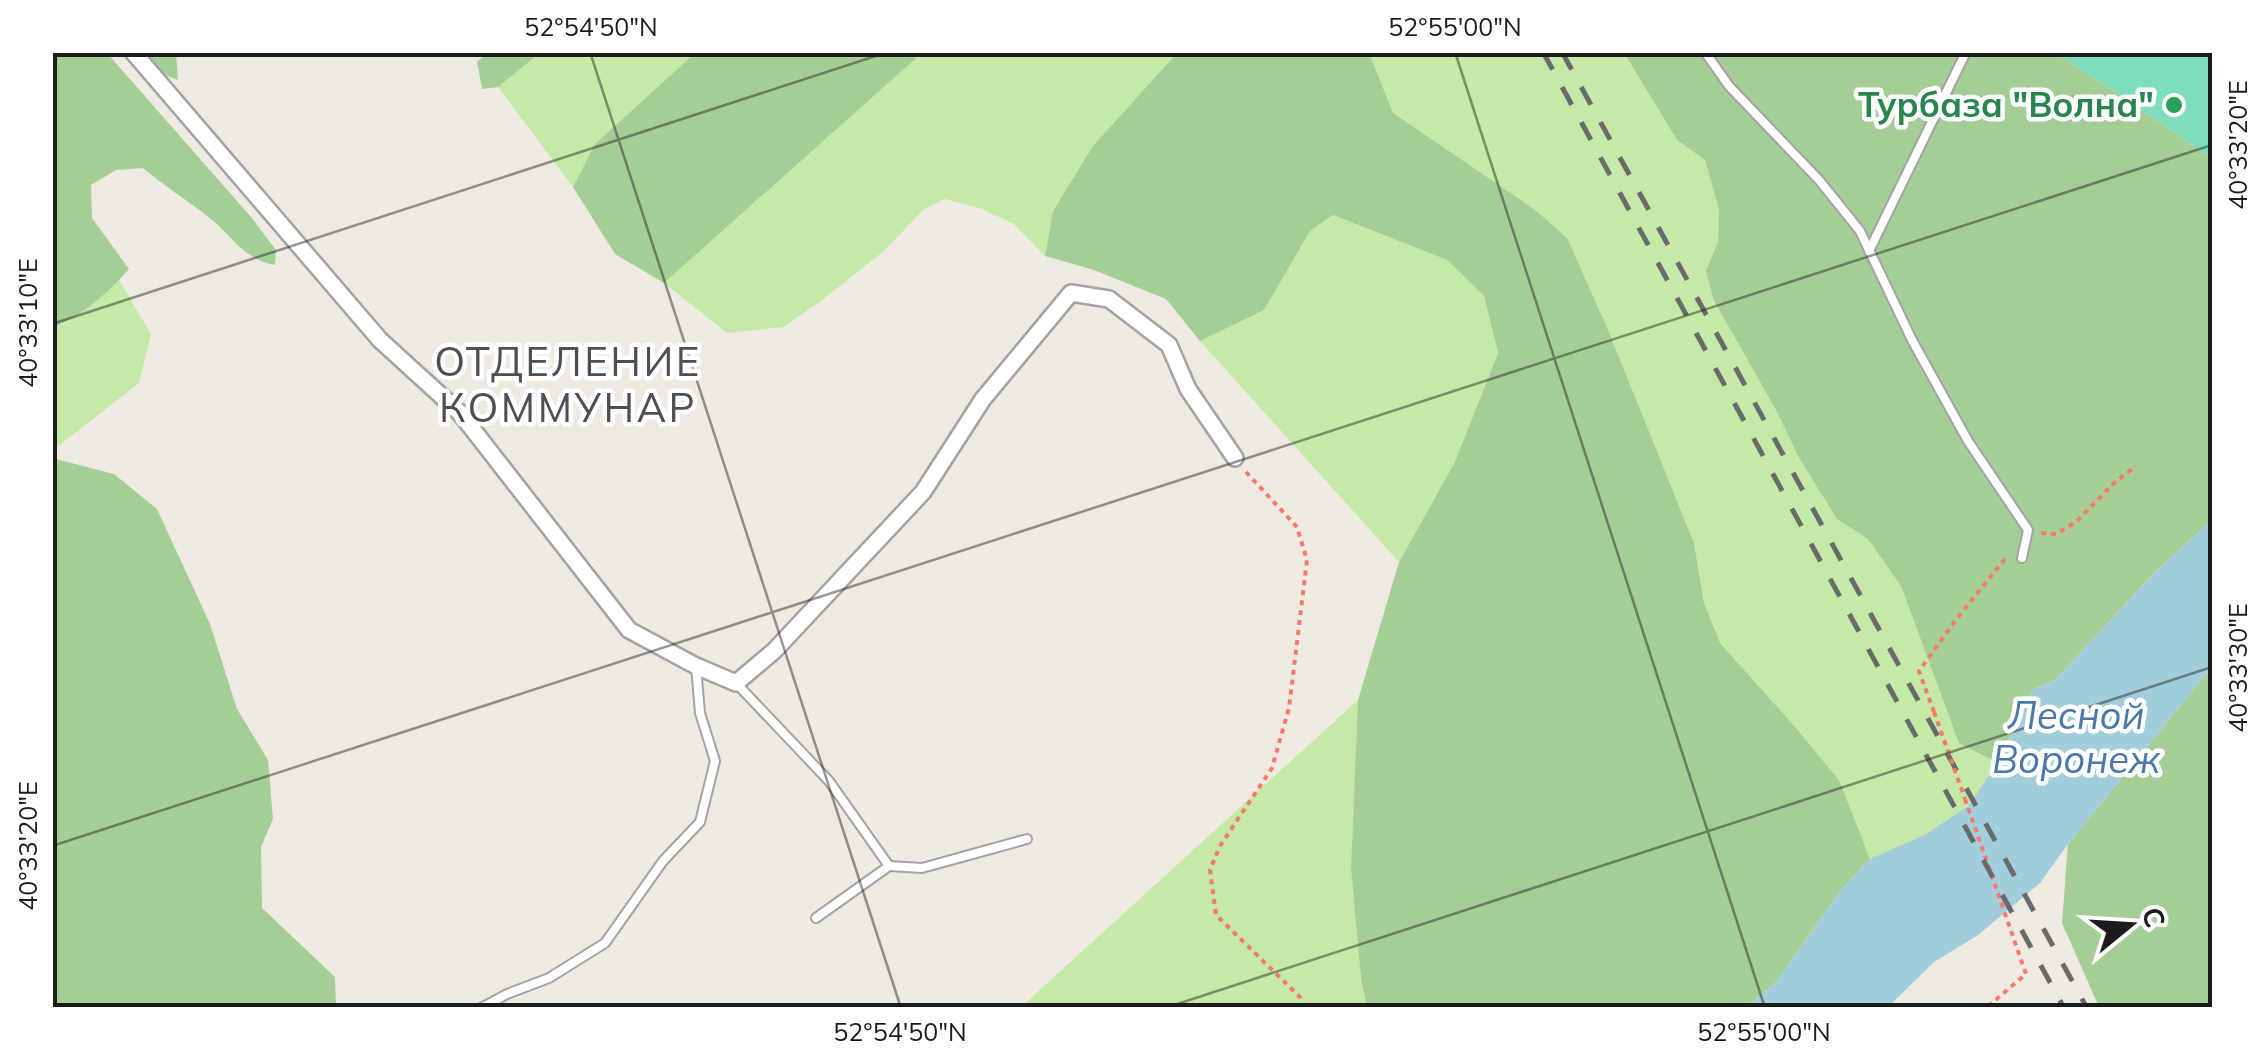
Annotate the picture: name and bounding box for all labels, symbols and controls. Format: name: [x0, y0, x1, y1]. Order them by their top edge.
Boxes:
text: 52°54'50"N: [524, 11, 658, 42]
text: 52°55'00"N: [1388, 11, 1522, 42]
text: 40°33'20"E: [2222, 80, 2253, 210]
place label: Турбаза "Волна": [1858, 82, 2154, 126]
marker: Турбаза "Волна": [2163, 94, 2185, 116]
text: 40°33'10"E: [12, 258, 43, 388]
district label: ОТДЕЛЕНИЕ КОММУНАР: [434, 336, 702, 432]
text: 40°33'30"E: [2222, 603, 2253, 733]
water label: Лесной Воронеж: [1992, 691, 2161, 783]
text: 40°33'20"E: [12, 781, 43, 911]
north arrow: [2080, 875, 2180, 975]
text: С: [2135, 903, 2174, 932]
text: 52°54'50"N: [833, 1016, 967, 1047]
text: 52°55'00"N: [1697, 1016, 1831, 1047]

